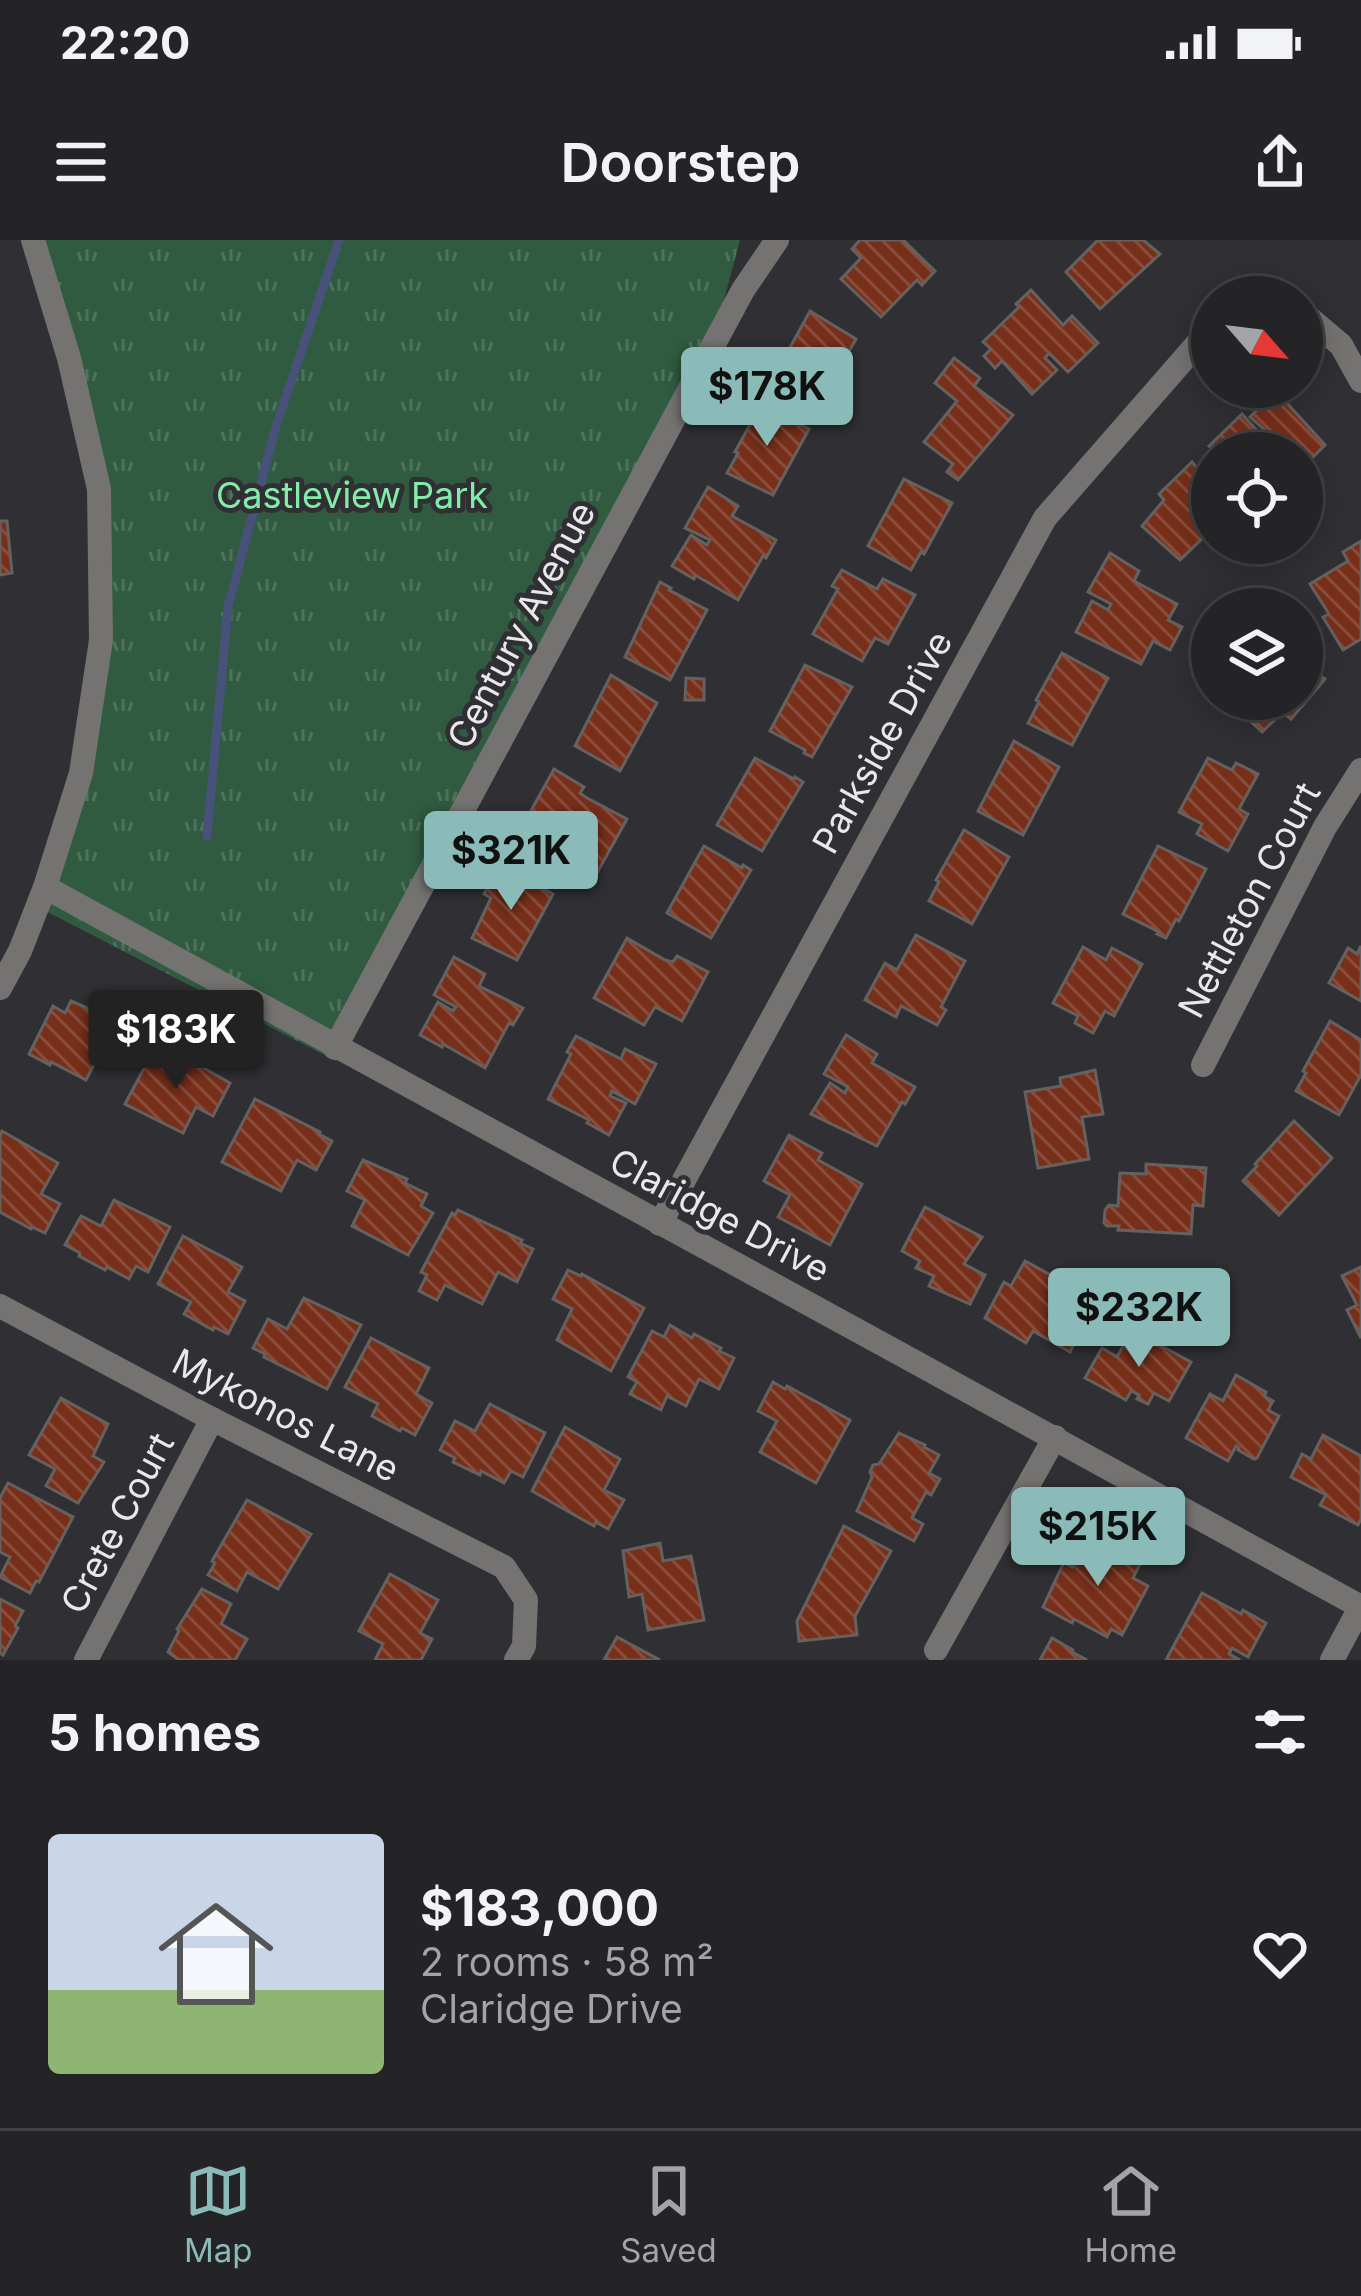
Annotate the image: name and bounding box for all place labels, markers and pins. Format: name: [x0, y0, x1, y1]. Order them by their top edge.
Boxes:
pin: $178K: [683, 347, 851, 449]
pin: $321K: [427, 811, 595, 913]
pin: $183K: [92, 990, 260, 1092]
pin: $232K: [1055, 1268, 1223, 1370]
pin: $215K: [1014, 1487, 1182, 1589]

